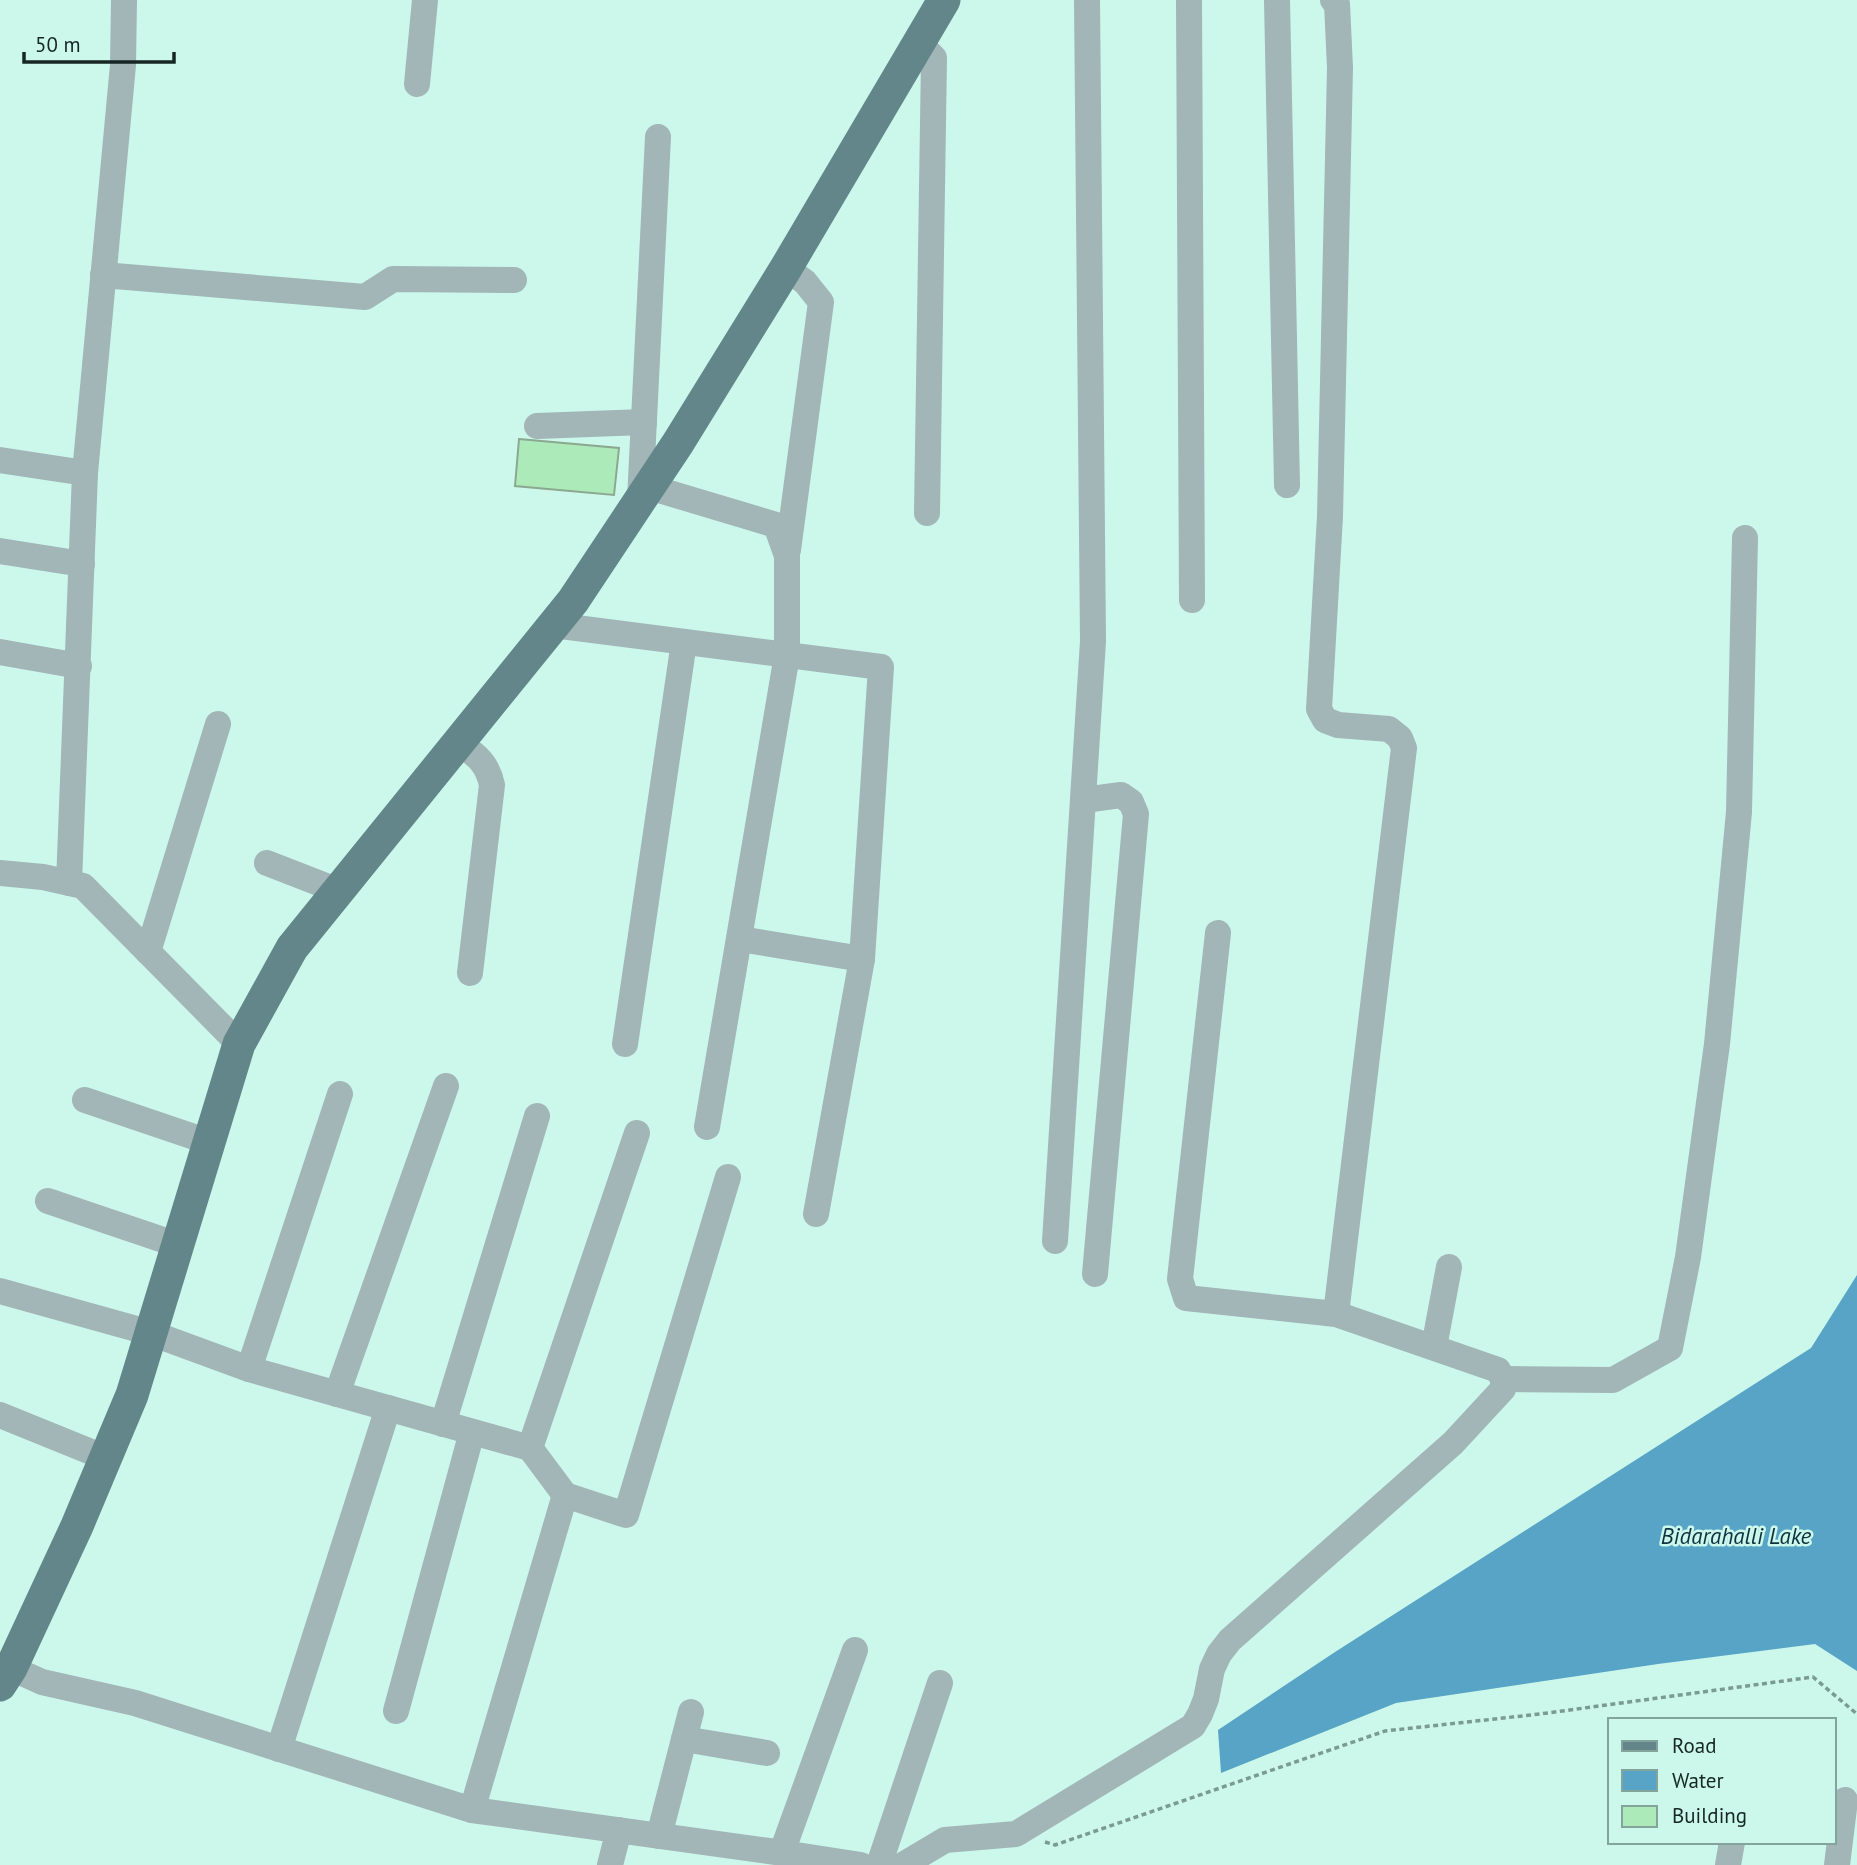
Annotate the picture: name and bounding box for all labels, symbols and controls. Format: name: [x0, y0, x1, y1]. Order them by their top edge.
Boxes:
scale bar: [24, 21, 175, 65]
text: 50 m: [35, 31, 81, 58]
water label: Bidarahalli Lake: [1661, 1521, 1812, 1550]
legend: [1608, 1718, 1836, 1844]
text: Road: [1672, 1732, 1716, 1759]
text: Water: [1672, 1767, 1724, 1794]
text: Building: [1672, 1802, 1747, 1829]

